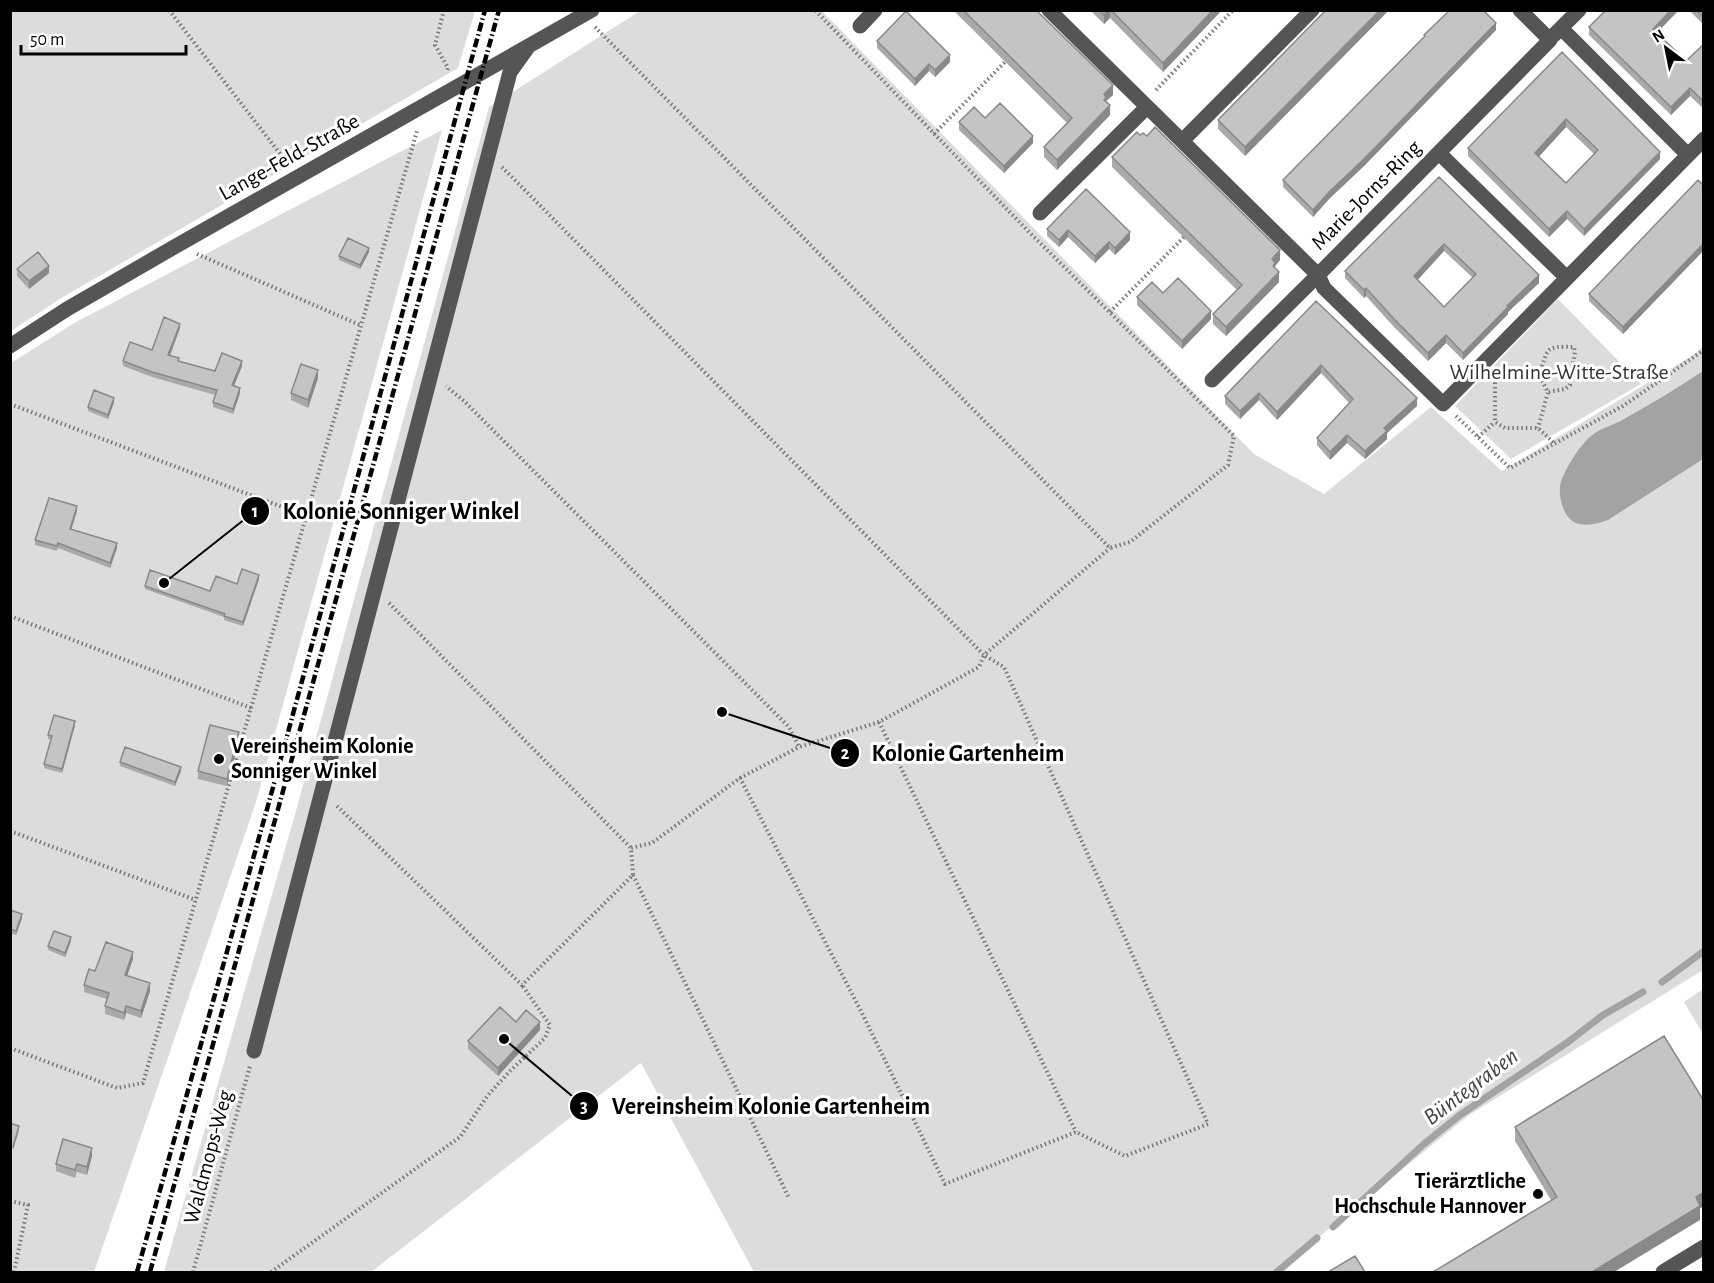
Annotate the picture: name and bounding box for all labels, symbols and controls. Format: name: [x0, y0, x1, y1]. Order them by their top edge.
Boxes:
scale bar: [21, 18, 186, 56]
north arrow: [1636, 18, 1696, 78]
text: N: [1650, 26, 1668, 46]
text: 50 m: [30, 31, 64, 49]
street label: Lange-Feld-Straße: [215, 109, 363, 205]
street label: Marie-Jorns-Ring: [1307, 136, 1425, 254]
park label: Wilhelmine-Witte-Straße: [1449, 361, 1669, 383]
callout: Kolonie Sonniger Winkel: [240, 490, 531, 532]
text: Kolonie Sonniger Winkel: [283, 500, 519, 524]
text: 1: [252, 503, 258, 521]
callout: Kolonie Gartenheim: [830, 732, 1077, 774]
place label: Vereinsheim Kolonie Sonniger Winkel: [231, 735, 414, 782]
text: Kolonie Gartenheim: [872, 742, 1064, 766]
text: 2: [841, 745, 850, 763]
marker: Vereinsheim Kolonie Sonniger Winkel: [212, 752, 226, 766]
water label: Büntegraben: [1419, 1044, 1523, 1130]
callout: Vereinsheim Kolonie Gartenheim: [569, 1085, 942, 1127]
street label: Waldmops-Weg: [180, 1087, 236, 1226]
text: Vereinsheim Kolonie Gartenheim: [612, 1095, 930, 1119]
text: 3: [580, 1098, 588, 1116]
place label: Tierärztliche Hochschule Hannover: [1334, 1170, 1526, 1217]
marker: Tierärztliche Hochschule Hannover: [1531, 1187, 1545, 1201]

